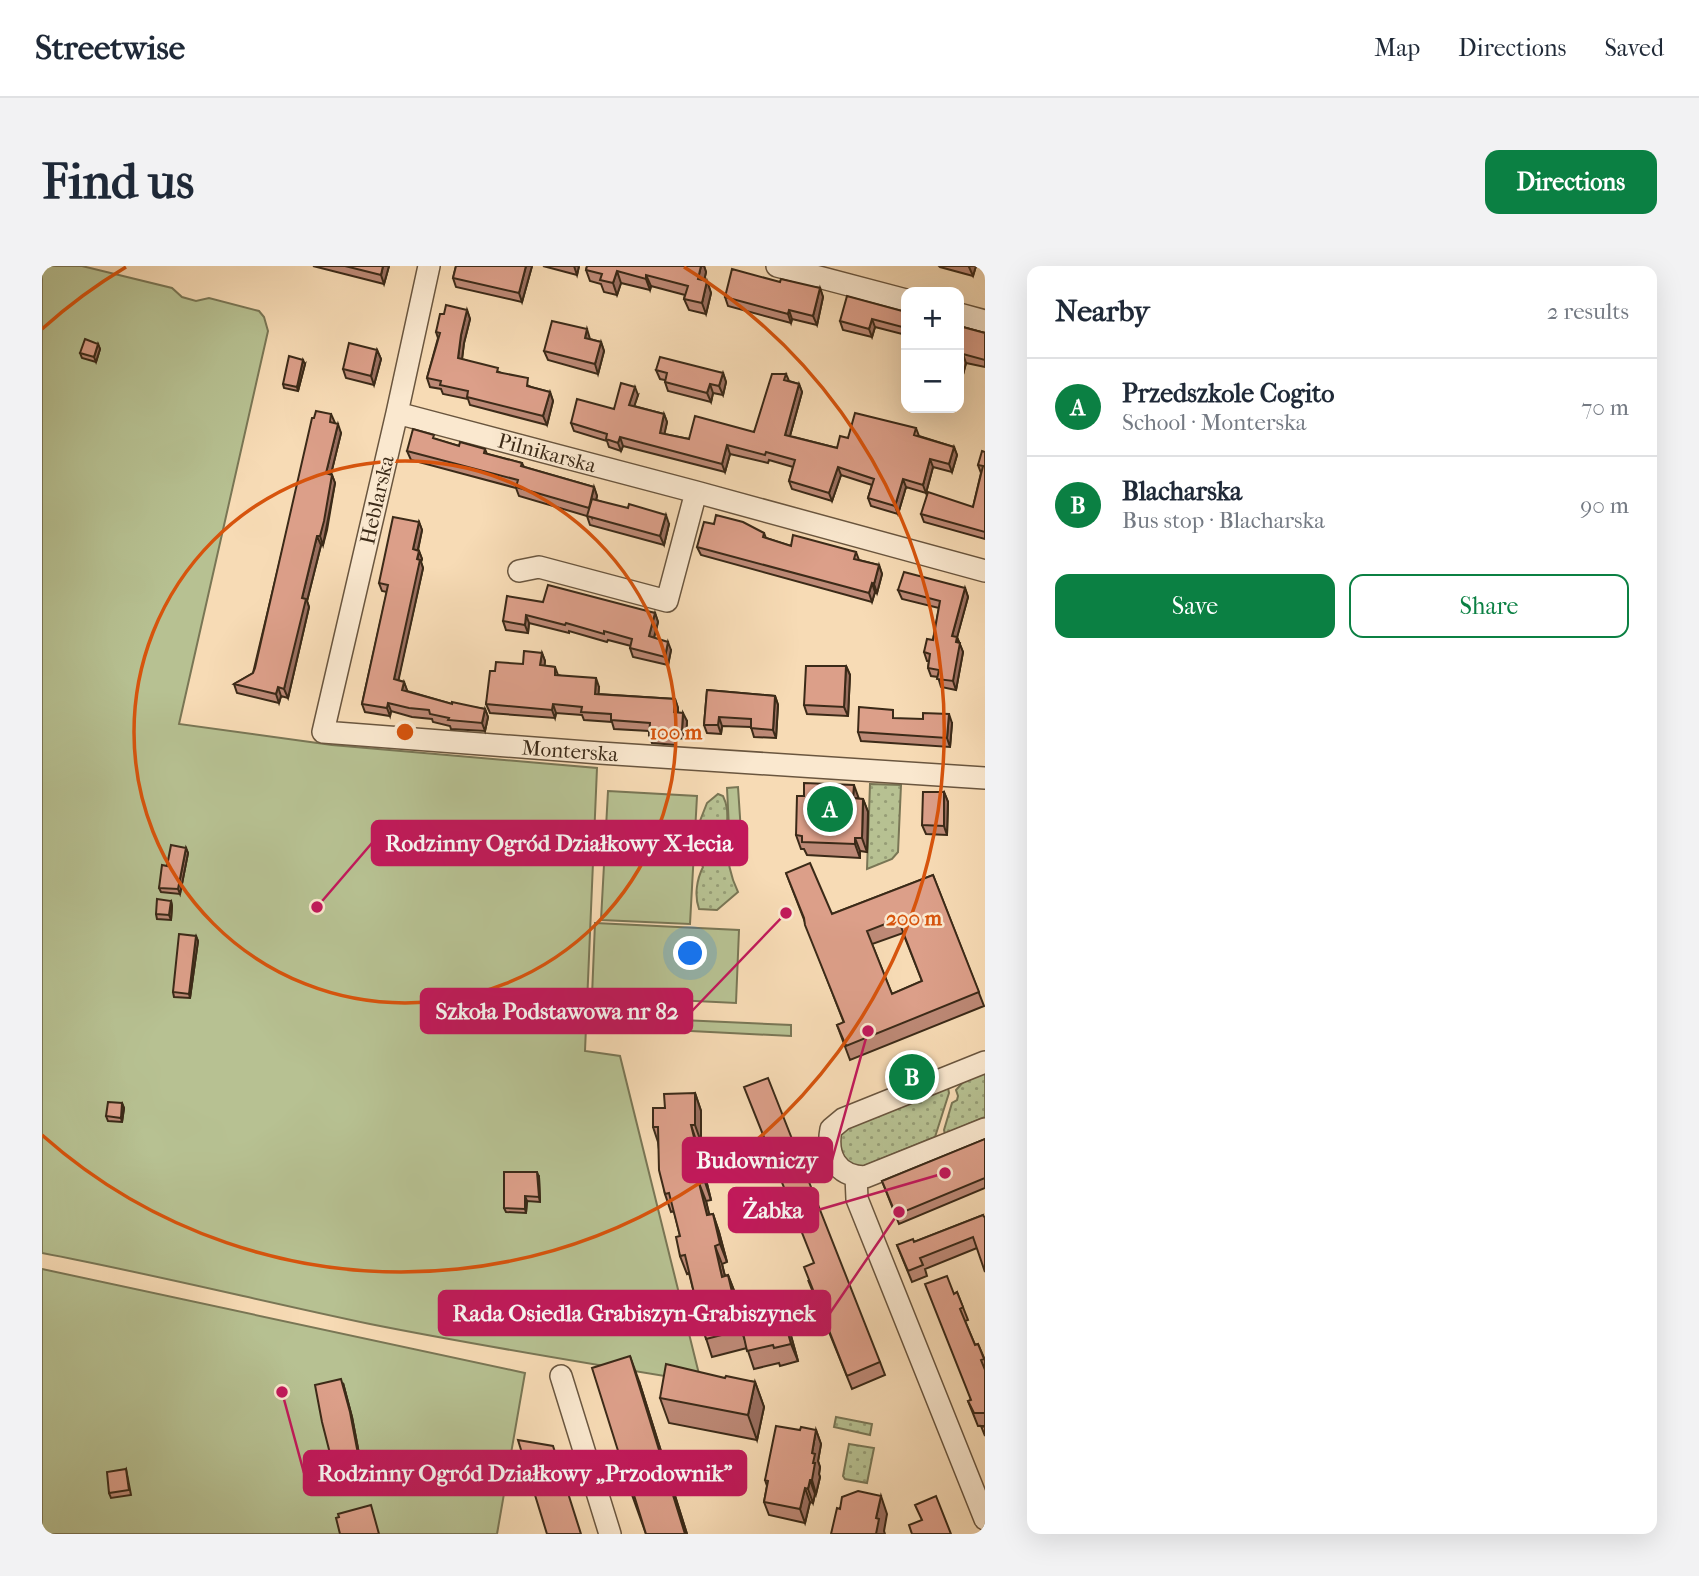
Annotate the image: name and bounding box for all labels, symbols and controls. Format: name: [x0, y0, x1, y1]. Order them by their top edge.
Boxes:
text: Streetwise: [35, 29, 185, 68]
text: Map: [1374, 34, 1420, 62]
text: Directions: [1458, 34, 1566, 62]
text: Saved: [1604, 34, 1664, 62]
button: Directions: [1485, 150, 1657, 214]
text: Find us: [42, 153, 194, 211]
map controls: [901, 287, 964, 413]
button: +: [901, 287, 964, 350]
text: Nearby: [1055, 294, 1150, 329]
text: 2 results: [1547, 298, 1629, 325]
button: −: [901, 350, 964, 413]
text: Przedszkole Cogito: [1122, 378, 1334, 409]
text: A: [1071, 394, 1085, 421]
text: 70 m: [1581, 394, 1629, 421]
text: School · Monterska: [1122, 409, 1306, 436]
street label: Pilnikarska: [495, 428, 599, 478]
street label: Heblarska: [355, 453, 399, 547]
text: Blacharska: [1122, 476, 1242, 507]
text: B: [1071, 492, 1085, 519]
text: 90 m: [1580, 492, 1629, 519]
text: Bus stop · Blacharska: [1122, 507, 1325, 534]
button: Save: [1055, 574, 1335, 638]
button: Share: [1349, 574, 1629, 638]
centre of rings: [393, 720, 417, 744]
text: 100 m: [650, 720, 703, 744]
street label: Monterska: [521, 736, 619, 766]
pin: A: [807, 783, 853, 835]
callout: Rodzinny Ogród Działkowy X-lecia: [372, 821, 747, 865]
text: Rodzinny Ogród Działkowy X-lecia: [385, 830, 734, 857]
text: 200 m: [886, 906, 943, 930]
your location: [673, 936, 707, 970]
callout: Szkoła Podstawowa nr 82: [421, 989, 692, 1033]
text: Szkoła Podstawowa nr 82: [435, 998, 679, 1025]
pin: B: [889, 1051, 935, 1103]
callout: Budowniczy: [683, 1138, 832, 1182]
text: Budowniczy: [696, 1147, 819, 1174]
callout: Żabka: [729, 1188, 818, 1232]
text: Żabka: [743, 1196, 805, 1224]
callout: Rada Osiedla Grabiszyn-Grabiszynek: [439, 1291, 830, 1335]
text: Rada Osiedla Grabiszyn-Grabiszynek: [452, 1300, 817, 1327]
callout: Rodzinny Ogród Działkowy „Przodownik”: [304, 1451, 746, 1495]
text: Rodzinny Ogród Działkowy „Przodownik”: [318, 1460, 732, 1487]

